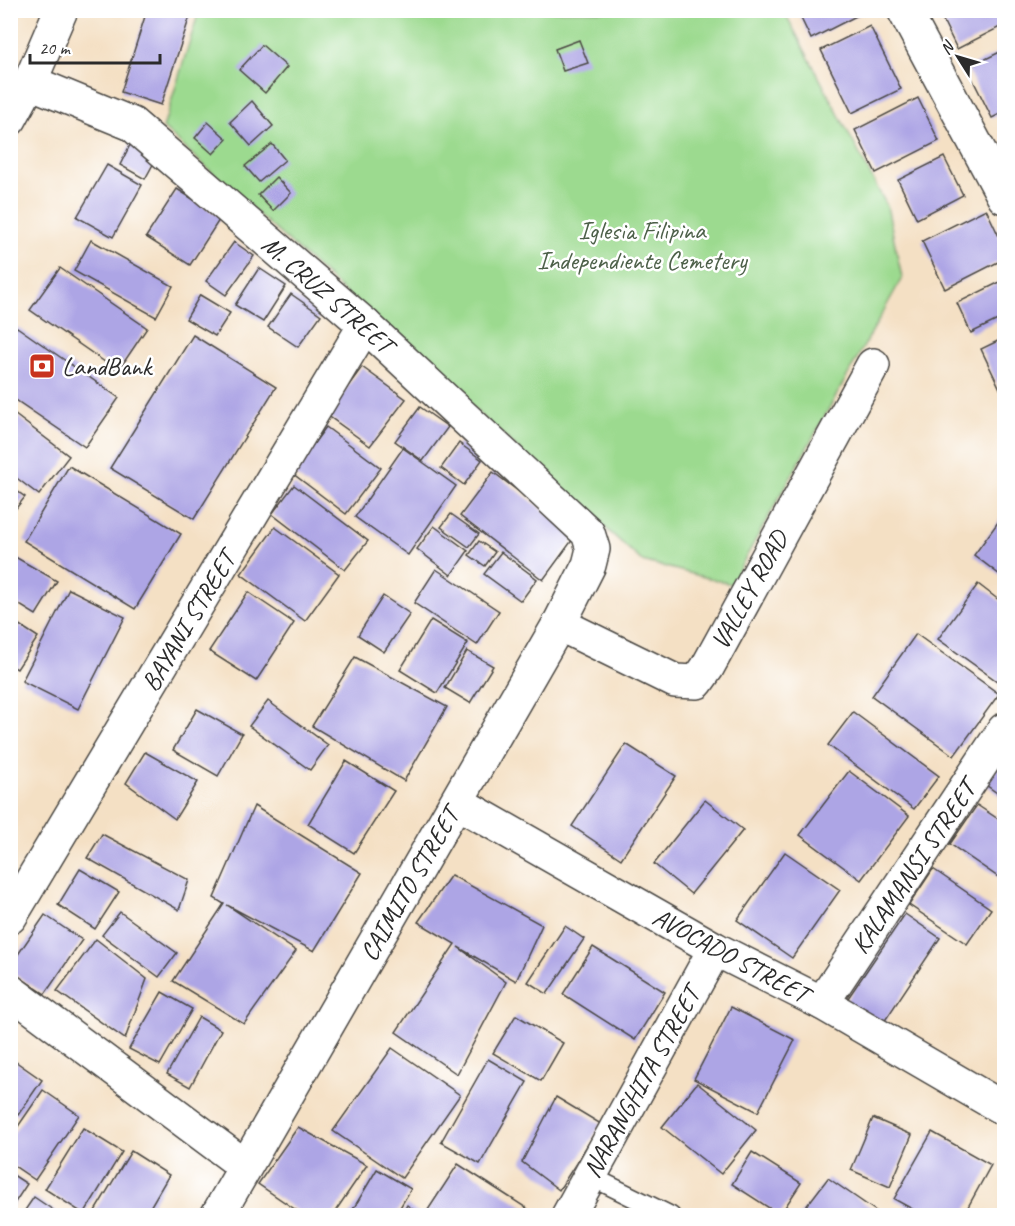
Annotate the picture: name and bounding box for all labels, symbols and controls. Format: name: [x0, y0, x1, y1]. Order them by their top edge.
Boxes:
scale bar: [30, 27, 160, 65]
north arrow: [928, 27, 988, 87]
text: N: [936, 36, 960, 59]
text: 20 m: [39, 37, 72, 59]
park label: Iglesia Filipina Independiente Cemetery: [537, 214, 749, 277]
street label: M. CRUZ STREET: [255, 228, 404, 364]
place label: LandBank: [62, 350, 154, 383]
bank icon: LandBank: [27, 351, 57, 381]
street label: VALLEY ROAD: [703, 523, 797, 655]
street label: BAYANI STREET: [134, 541, 246, 697]
street label: KALAMANSI STREET: [844, 769, 987, 960]
street label: CAIMITO STREET: [352, 797, 469, 967]
street label: AVOCADO STREET: [647, 901, 819, 1013]
street label: NARANGHITA STREET: [575, 977, 710, 1183]

